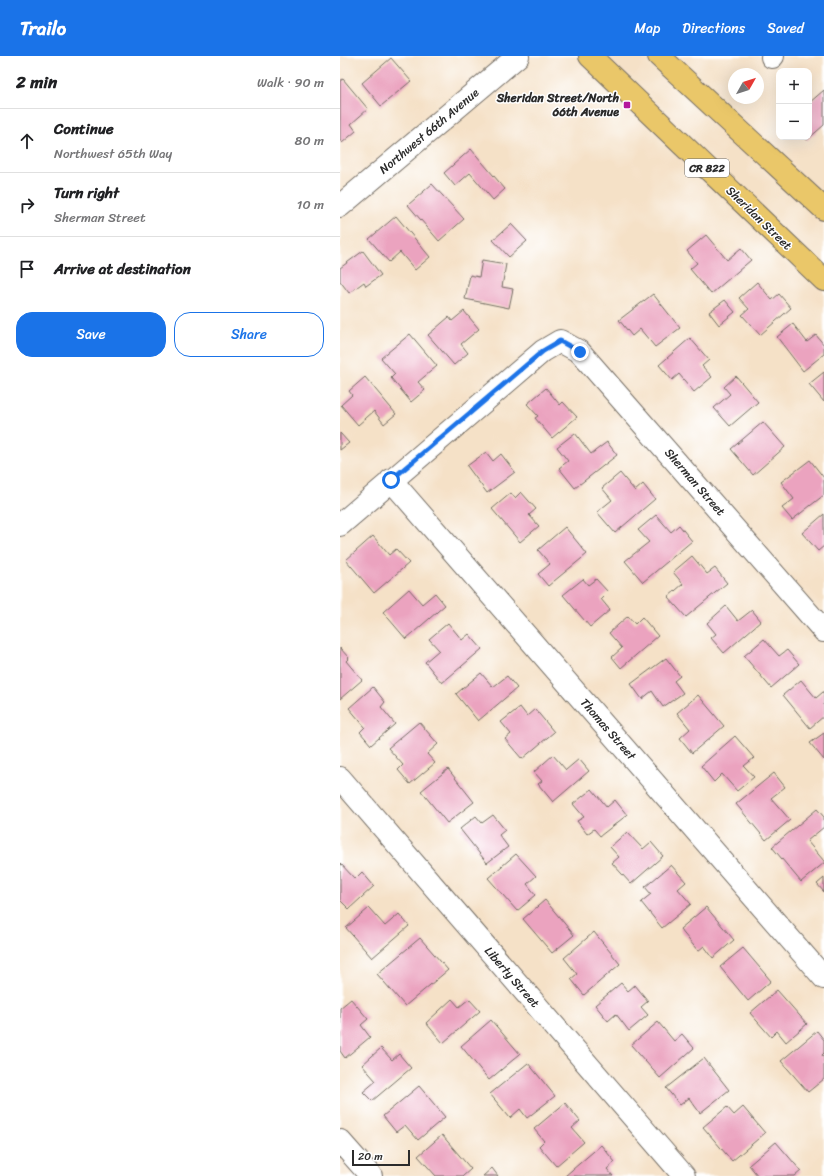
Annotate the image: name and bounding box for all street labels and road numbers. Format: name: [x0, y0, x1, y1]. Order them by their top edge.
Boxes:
street label: Northwest 66th Avenue: [374, 82, 484, 180]
road number: CR 822: [685, 159, 729, 177]
street label: Sheridan Street: [721, 180, 797, 256]
street label: Sherman Street: [659, 443, 731, 521]
street label: Thomas Street: [574, 693, 642, 766]
street label: Liberty Street: [479, 941, 545, 1013]

